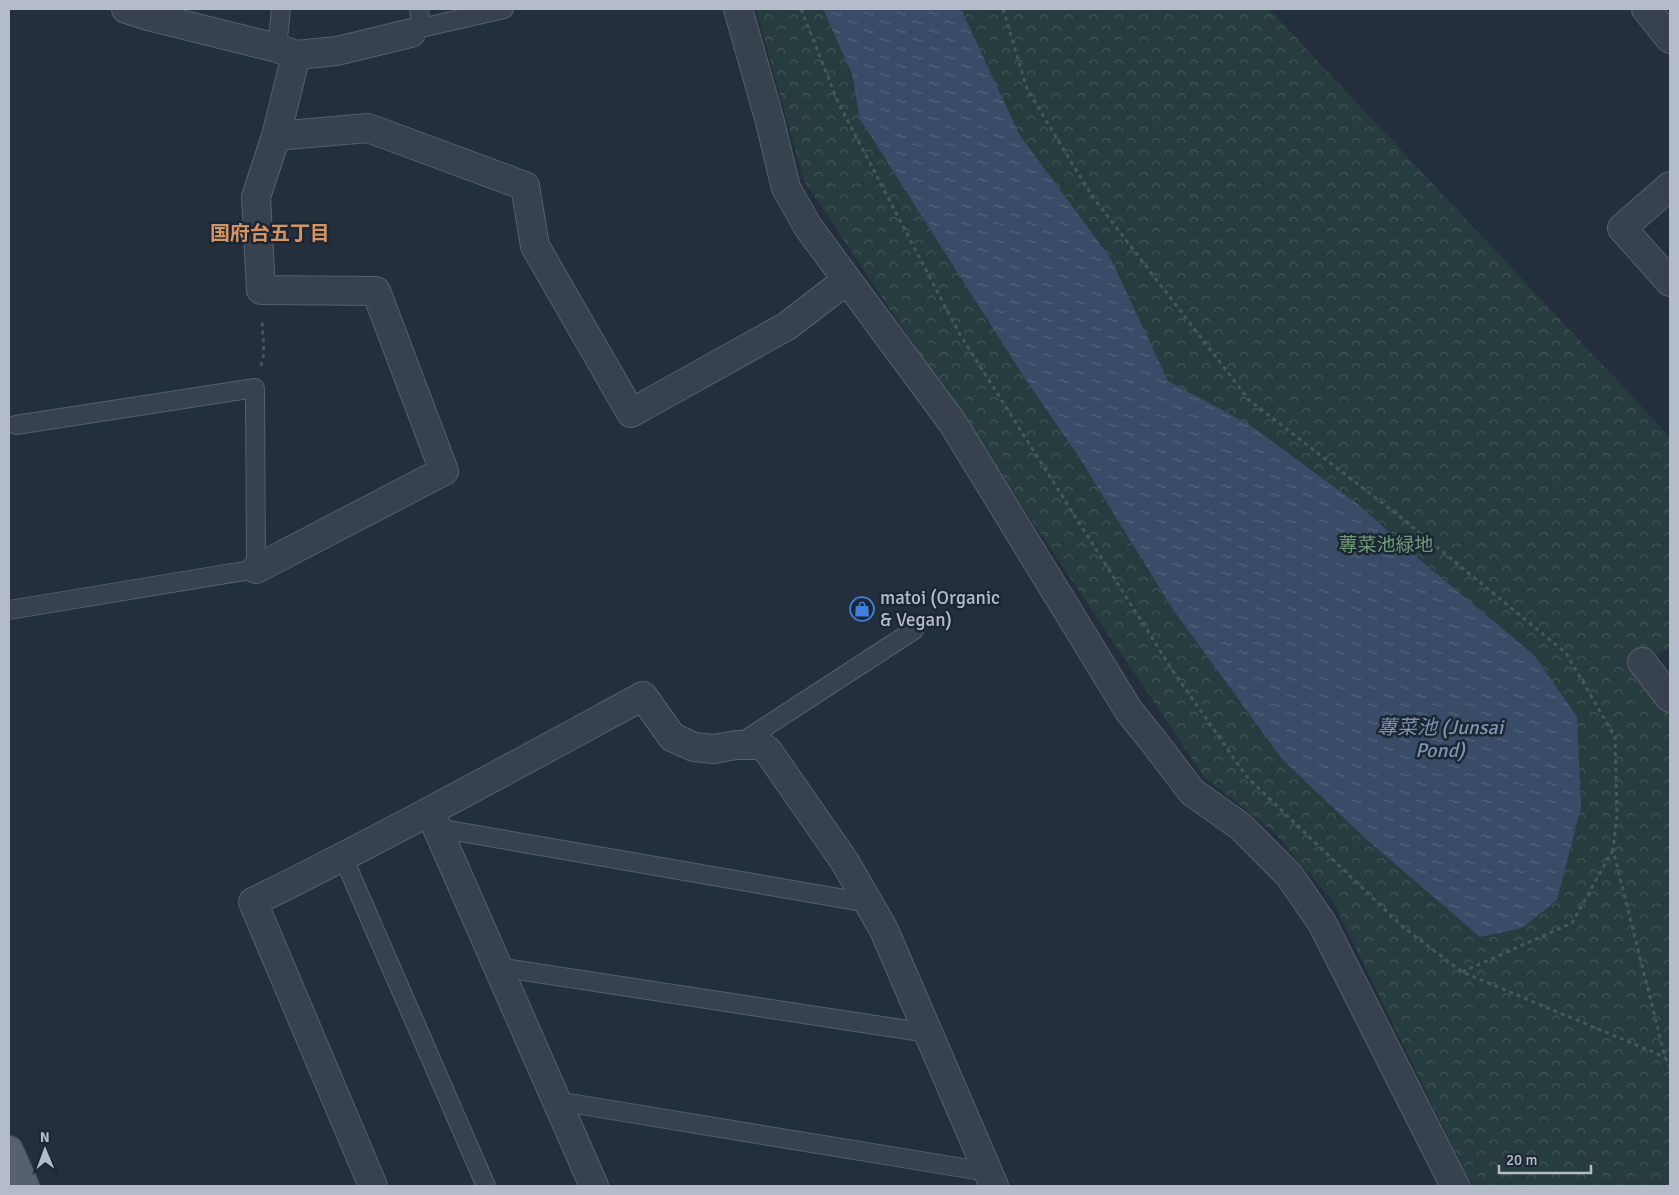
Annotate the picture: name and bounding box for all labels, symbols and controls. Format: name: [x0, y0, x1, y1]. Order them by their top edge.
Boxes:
district label: 国府台五丁目: [210, 221, 330, 246]
park label: 蓴菜池緑地: [1338, 533, 1434, 557]
place label: matoi (Organic & Vegan): [880, 586, 1000, 632]
shop icon: matoi (Organic & Vegan): [849, 596, 875, 622]
water label: 蓴菜池 (Junsai Pond): [1377, 715, 1505, 763]
north arrow: [20, 1125, 70, 1175]
text: N: [40, 1129, 50, 1146]
scale bar: [1499, 1142, 1592, 1174]
text: 20 m: [1506, 1151, 1537, 1169]

